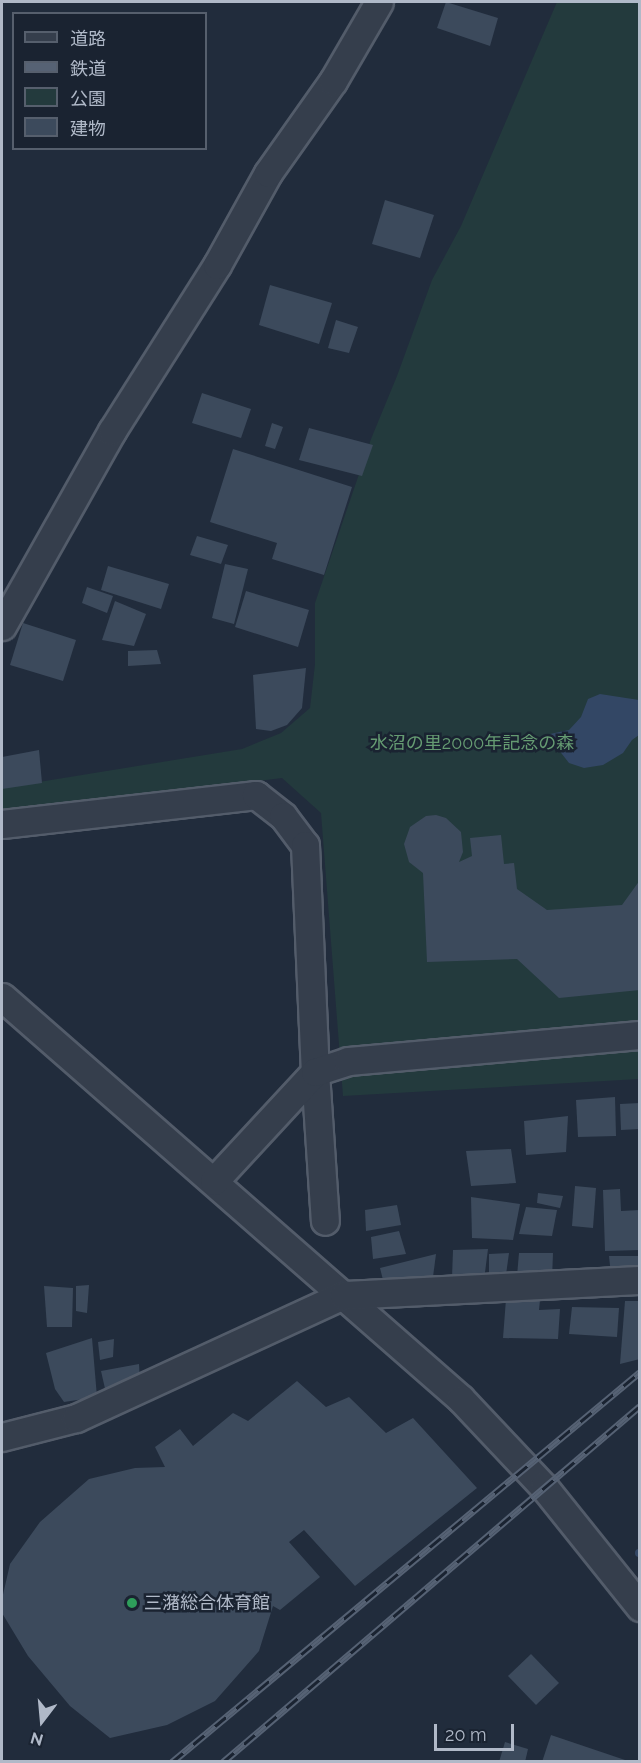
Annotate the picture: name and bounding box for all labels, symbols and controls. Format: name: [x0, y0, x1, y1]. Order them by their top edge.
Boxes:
legend: [12, 12, 207, 150]
text: 道路: [70, 28, 106, 49]
text: 鉄道: [70, 58, 106, 79]
text: 公園: [70, 88, 106, 109]
text: 建物: [70, 118, 106, 139]
park label: 水沼の里2000年記念の森: [370, 732, 574, 754]
place label: 三潴総合体育館: [144, 1592, 270, 1614]
marker: 三潴総合体育館: [125, 1596, 139, 1610]
north arrow: [12, 1691, 72, 1751]
scale bar: [437, 1712, 516, 1750]
text: 20 m: [445, 1724, 487, 1745]
text: N: [28, 1728, 45, 1750]

